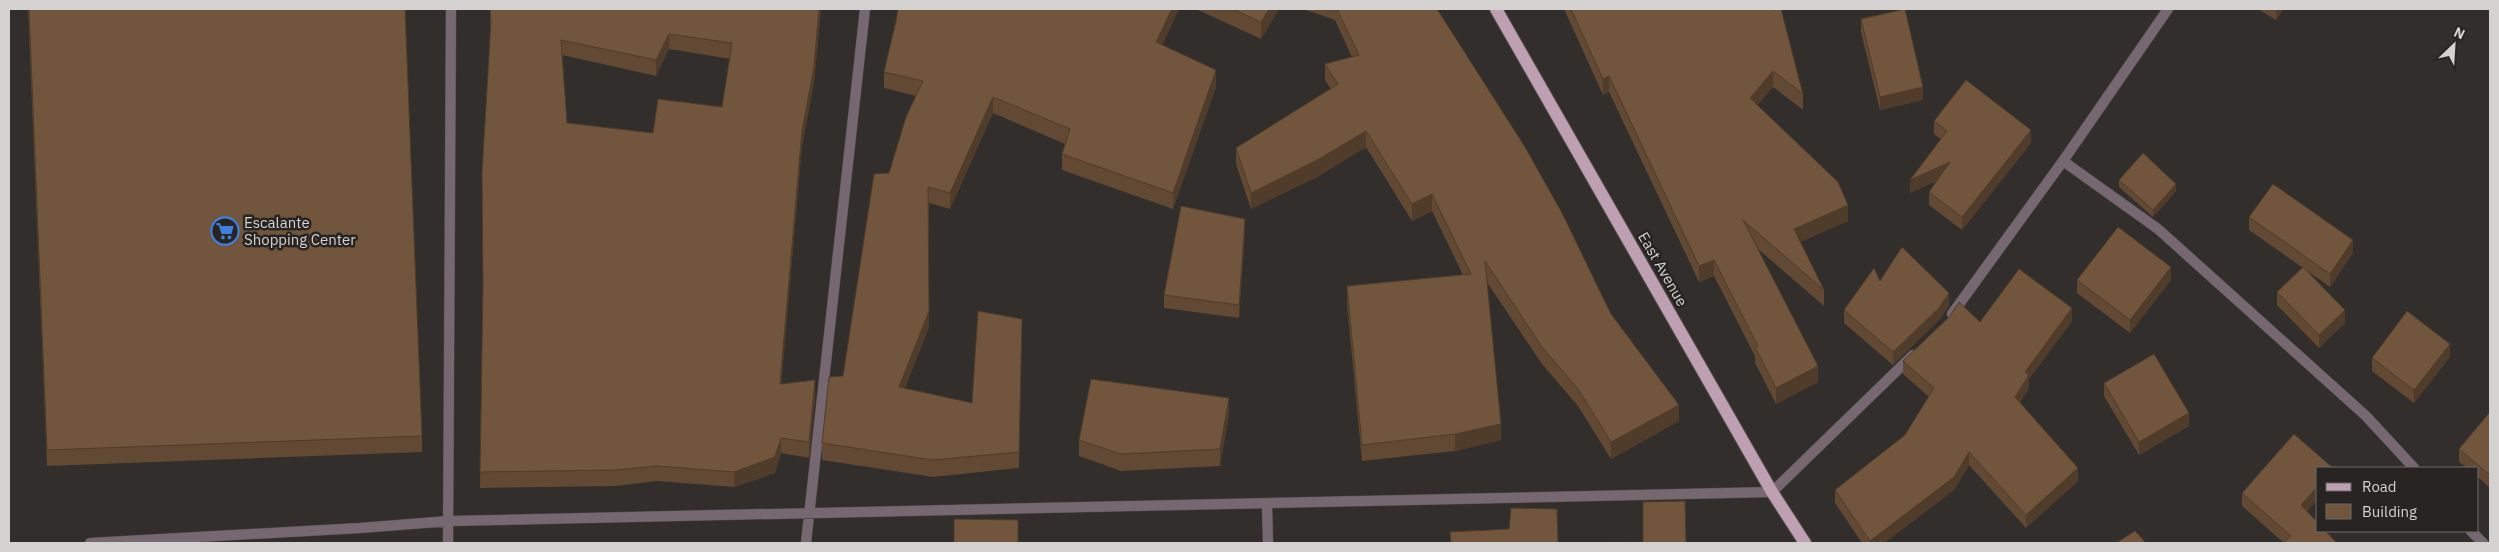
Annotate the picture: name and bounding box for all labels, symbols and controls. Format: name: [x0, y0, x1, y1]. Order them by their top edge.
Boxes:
north arrow: [2429, 20, 2479, 70]
text: N: [2451, 23, 2468, 44]
place label: Escalante Shopping Center: [244, 213, 356, 249]
supermarket icon: Escalante Shopping Center: [210, 216, 240, 246]
street label: East Avenue: [1634, 228, 1692, 310]
legend: [2316, 467, 2479, 532]
text: Road: [2362, 477, 2397, 496]
text: Building: [2362, 502, 2417, 521]

